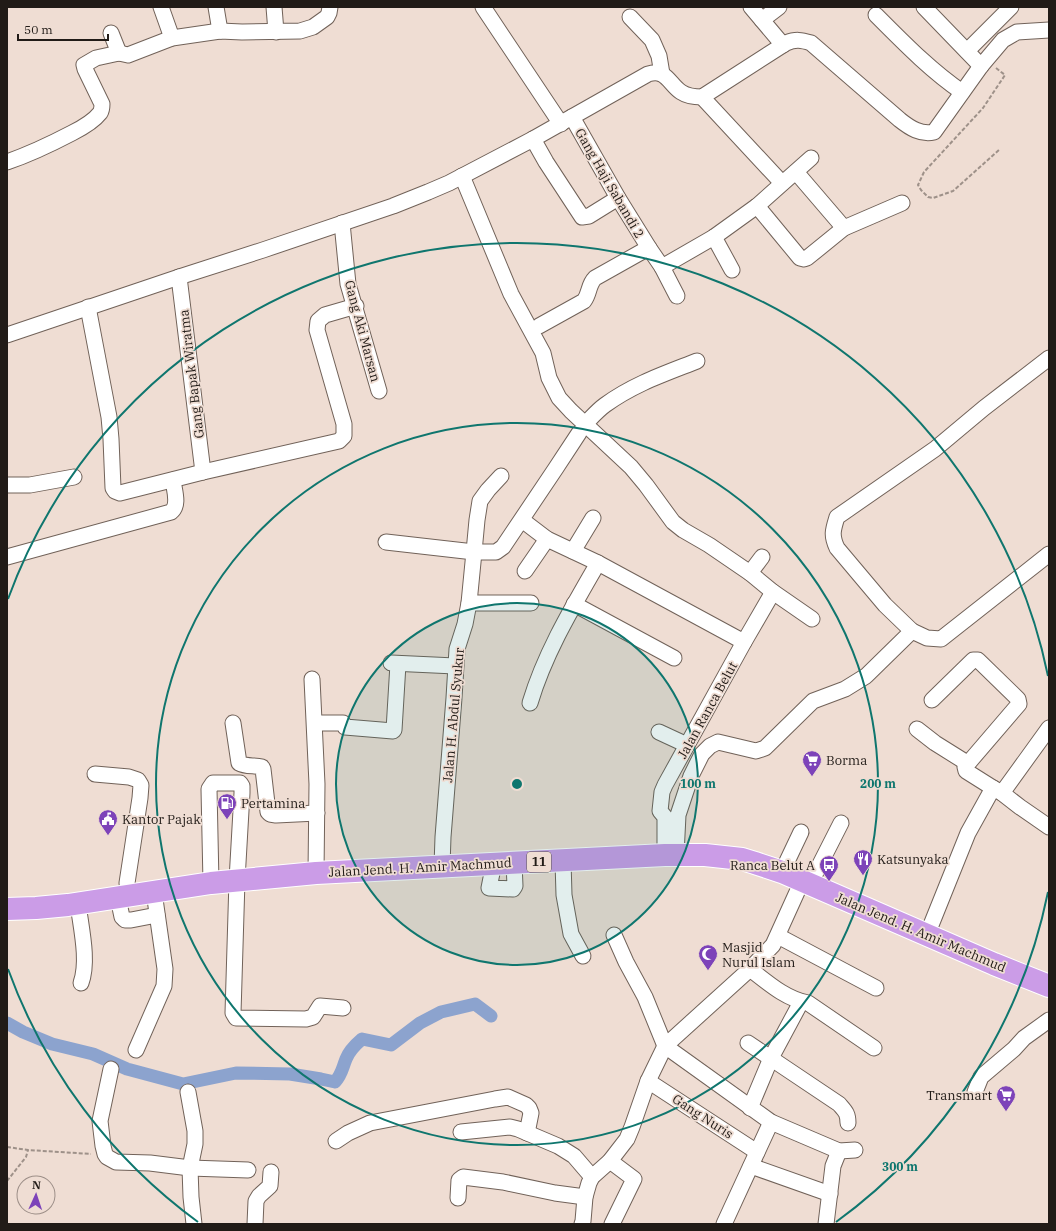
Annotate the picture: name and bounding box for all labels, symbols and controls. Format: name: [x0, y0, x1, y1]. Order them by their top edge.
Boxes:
scale bar: [18, 16, 108, 42]
text: 50 m: [24, 22, 53, 37]
street label: Gang Haji Sabandi 2: [571, 125, 648, 241]
street label: Gang Aki Marsan: [341, 278, 384, 384]
street label: Gang Bapak Wiratma: [175, 308, 208, 439]
street label: Jalan H. Abdul Syukur: [439, 647, 468, 783]
street label: Jalan Ranca Belut: [674, 658, 741, 762]
supermarket icon: Borma: [801, 749, 823, 777]
place label: Borma: [826, 752, 867, 769]
text: 100 m: [680, 776, 716, 791]
text: 200 m: [860, 776, 896, 791]
centre of rings: [510, 777, 524, 791]
fuel station icon: Pertamina: [216, 792, 238, 820]
place label: Pertamina: [241, 795, 305, 812]
public building icon: Kantor Pajak: [97, 808, 119, 836]
place label: Kantor Pajak: [122, 811, 201, 828]
restaurant icon: Katsunyaka: [852, 848, 874, 876]
place label: Katsunyaka: [877, 851, 949, 868]
road number: 11: [527, 852, 551, 872]
street label: Jalan Jend. H. Amir Machmud: [328, 854, 512, 881]
bus stop icon: Ranca Belut A: [818, 854, 840, 882]
place label: Ranca Belut A: [730, 857, 815, 874]
street label: Jalan Jend. H. Amir Machmud: [833, 889, 1009, 976]
place label: Masjid Nurul Islam: [722, 939, 795, 971]
mosque icon: Masjid Nurul Islam: [697, 943, 719, 971]
supermarket icon: Transmart: [995, 1084, 1017, 1112]
place label: Transmart: [926, 1087, 992, 1104]
street label: Gang Nuris: [669, 1090, 736, 1142]
text: 300 m: [882, 1159, 918, 1174]
north arrow: [16, 1175, 56, 1215]
text: N: [32, 1178, 42, 1192]

